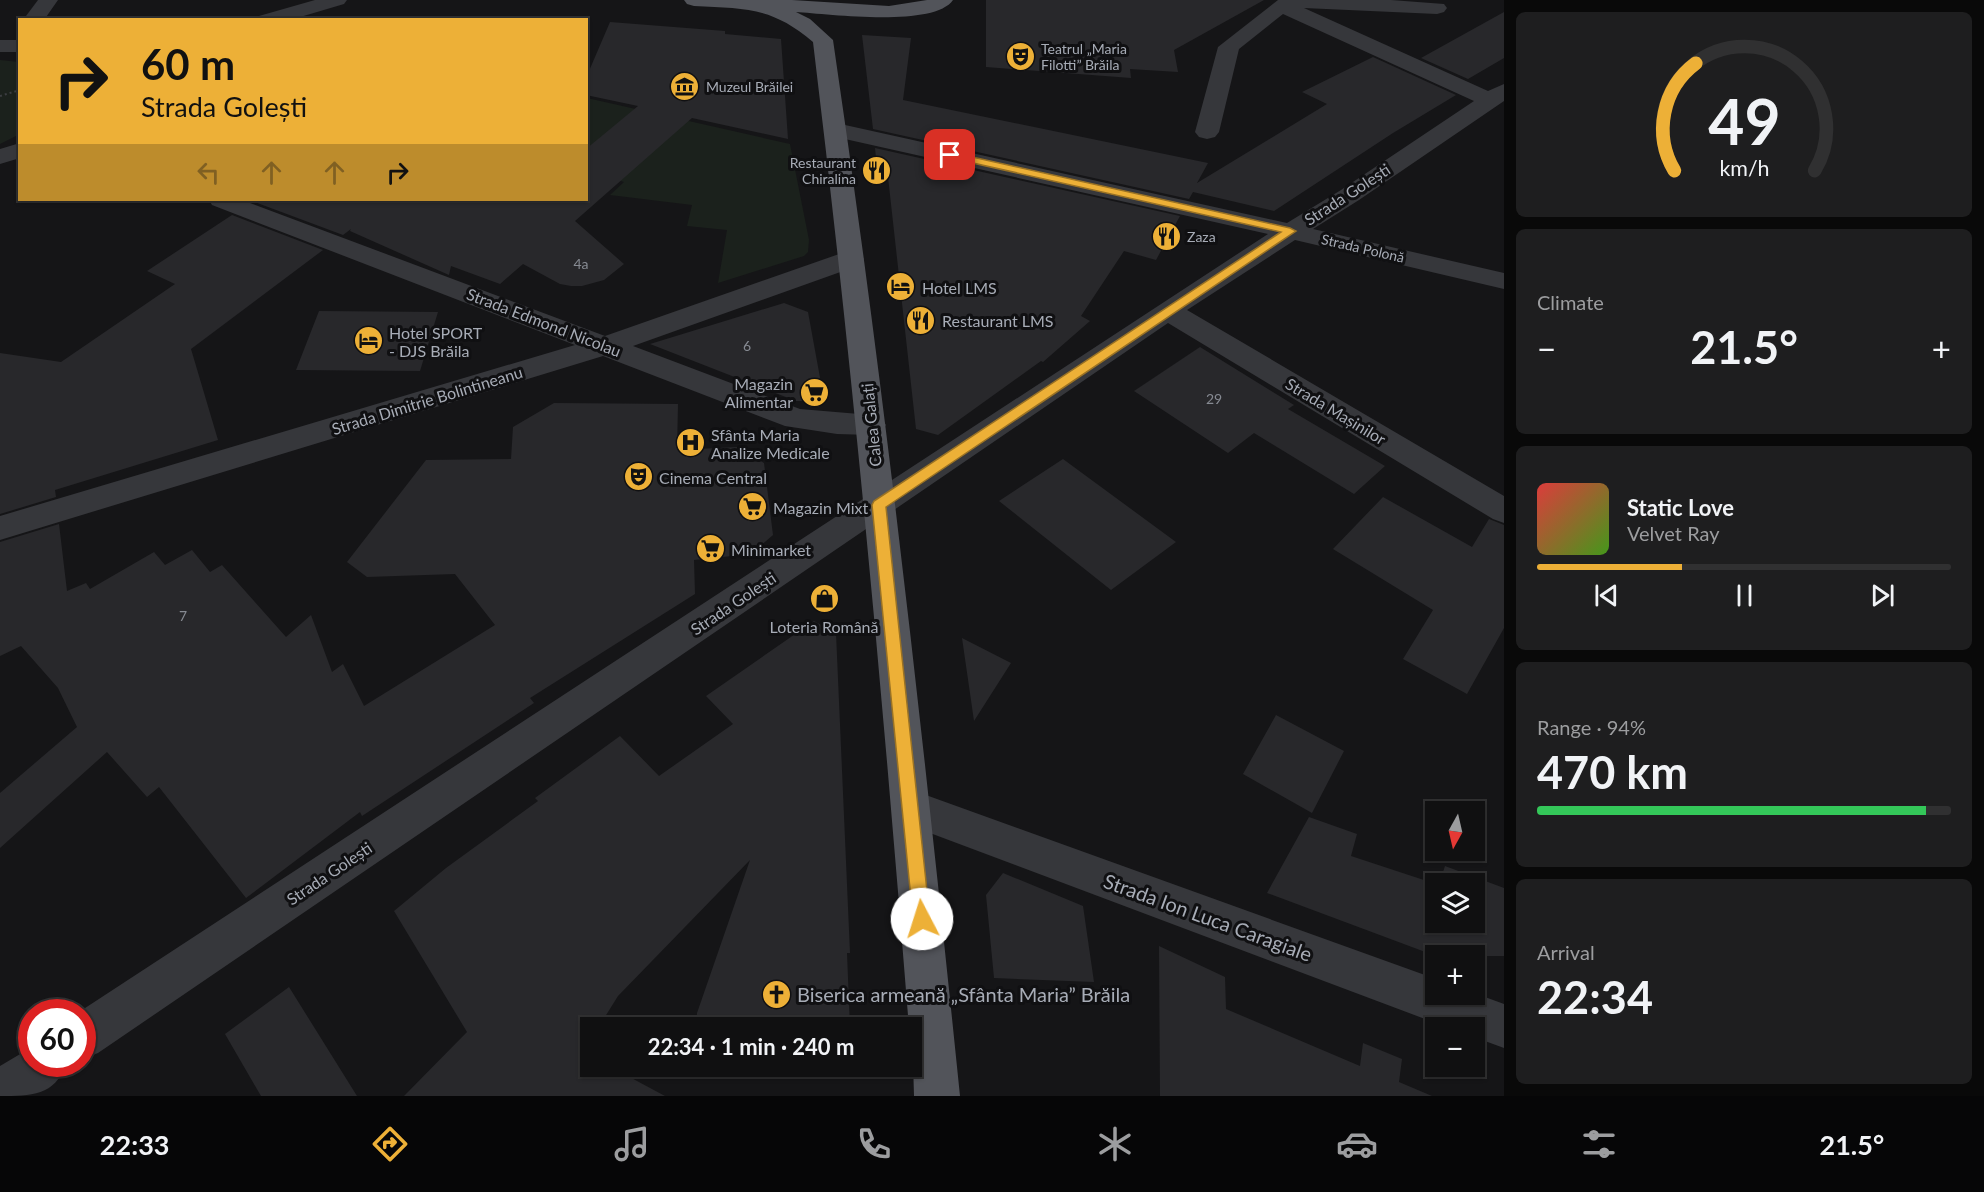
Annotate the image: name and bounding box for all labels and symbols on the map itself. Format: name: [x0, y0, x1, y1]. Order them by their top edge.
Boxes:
theatre icon: Teatrul „Maria Filotti” Brăila: [1004, 40, 1036, 72]
place label: Teatrul „Maria Filotti” Brăila: [1041, 40, 1127, 73]
museum icon: Muzeul Brăilei: [669, 70, 701, 102]
place label: Muzeul Brăilei: [706, 78, 793, 95]
pin: [924, 129, 975, 180]
place label: Restaurant Chiralina: [790, 154, 856, 187]
restaurant icon: Restaurant Chiralina: [861, 154, 893, 186]
street label: Strada Golești: [1301, 159, 1393, 229]
restaurant icon: Zaza: [1150, 220, 1182, 252]
place label: Zaza: [1187, 228, 1216, 245]
street label: Strada Polonă: [1320, 230, 1406, 266]
house number: 4a: [573, 255, 589, 272]
hotel icon: Hotel LMS: [885, 271, 917, 303]
place label: Hotel LMS: [922, 278, 997, 297]
street label: Strada Edmond Nicolau: [464, 284, 624, 360]
restaurant icon: Restaurant LMS: [905, 304, 937, 336]
place label: Restaurant LMS: [942, 311, 1054, 330]
place label: Hotel SPORT - DJS Brăila: [389, 323, 483, 360]
hotel icon: Hotel SPORT - DJS Brăila: [352, 325, 384, 357]
house number: 6: [743, 337, 751, 354]
street label: Strada Dimitrie Bolintineanu: [329, 362, 525, 438]
place label: Magazin Alimentar: [725, 374, 793, 411]
street label: Strada Mașinilor: [1282, 374, 1390, 448]
supermarket icon: Magazin Alimentar: [798, 376, 830, 408]
street label: Calea Galați: [857, 382, 885, 468]
house number: 29: [1206, 390, 1222, 407]
place label: Sfânta Maria Analize Medicale: [711, 425, 830, 462]
hospital icon: Sfânta Maria Analize Medicale: [674, 427, 706, 459]
theatre icon: Cinema Central: [622, 461, 654, 493]
place label: Cinema Central: [659, 468, 767, 487]
supermarket icon: Magazin Mixt: [736, 491, 768, 523]
place label: Magazin Mixt: [773, 498, 868, 517]
supermarket icon: Minimarket: [694, 533, 726, 565]
place label: Minimarket: [731, 540, 811, 559]
street label: Strada Golești: [687, 568, 779, 638]
shop icon: Loteria Română: [808, 582, 840, 614]
house number: 7: [179, 607, 187, 624]
place label: Loteria Română: [770, 617, 878, 636]
north arrow: [1425, 801, 1485, 861]
street label: Strada Golești: [283, 838, 375, 908]
street label: Strada Ion Luca Caragiale: [1101, 868, 1315, 966]
position arrow: [890, 887, 954, 951]
church icon: Biserica armeană „Sfânta Maria” Brăila: [760, 978, 792, 1010]
place label: Biserica armeană „Sfânta Maria” Brăila: [797, 982, 1130, 1006]
speed limit sign: 60: [18, 999, 96, 1077]

